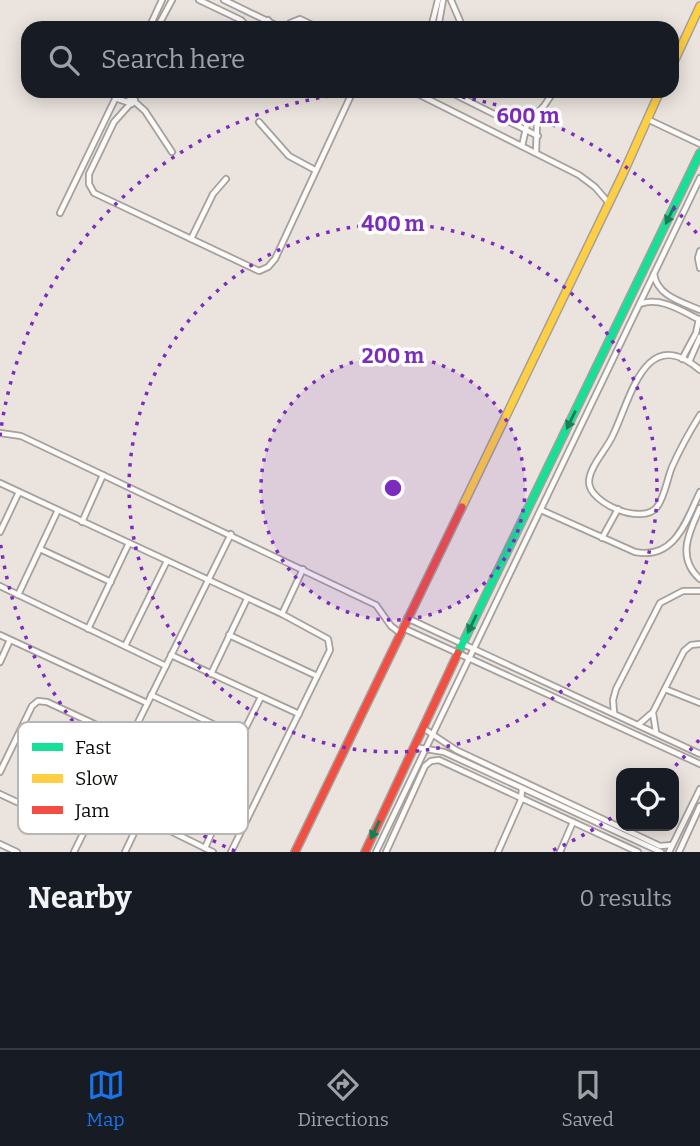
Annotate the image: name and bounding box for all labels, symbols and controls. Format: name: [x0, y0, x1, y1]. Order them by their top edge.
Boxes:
search box: [21, 21, 679, 98]
icon: search: [45, 41, 83, 79]
text: Search here: [101, 44, 245, 75]
text: 600 m: [497, 103, 559, 129]
one-way arrow: [665, 205, 676, 225]
text: 400 m: [361, 211, 425, 237]
text: 200 m: [362, 343, 424, 369]
one-way arrow: [565, 410, 577, 430]
centre of rings: [381, 476, 405, 500]
one-way arrow: [466, 614, 478, 634]
legend: [18, 722, 248, 834]
text: Fast: [75, 736, 112, 759]
text: Slow: [75, 767, 118, 790]
map controls: [616, 768, 679, 831]
button: locate: [616, 768, 679, 831]
text: Jam: [74, 799, 109, 822]
one-way arrow: [369, 820, 381, 840]
text: Nearby: [28, 880, 132, 916]
text: 0 results: [579, 884, 672, 912]
tab: Map: [86, 1066, 125, 1131]
tab: Directions: [297, 1066, 389, 1131]
tab: Saved: [561, 1066, 614, 1131]

